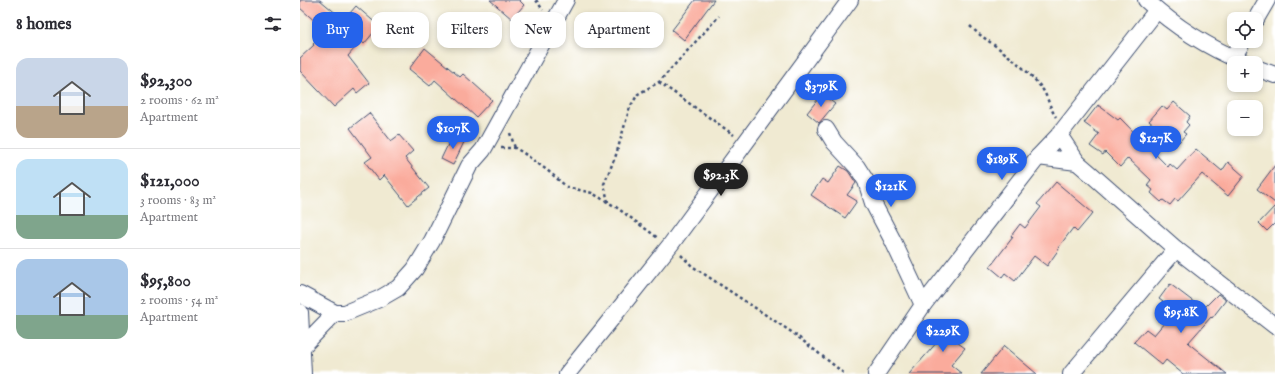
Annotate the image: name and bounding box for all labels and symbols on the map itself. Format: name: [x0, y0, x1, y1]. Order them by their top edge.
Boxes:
pin: $379K: [793, 74, 849, 108]
pin: $107K: [425, 116, 481, 150]
pin: $127K: [1128, 126, 1184, 160]
pin: $189K: [974, 147, 1030, 181]
pin: $92.3K: [688, 163, 754, 197]
pin: $121K: [863, 174, 919, 208]
pin: $95.8K: [1148, 300, 1214, 334]
pin: $229K: [915, 319, 971, 353]

